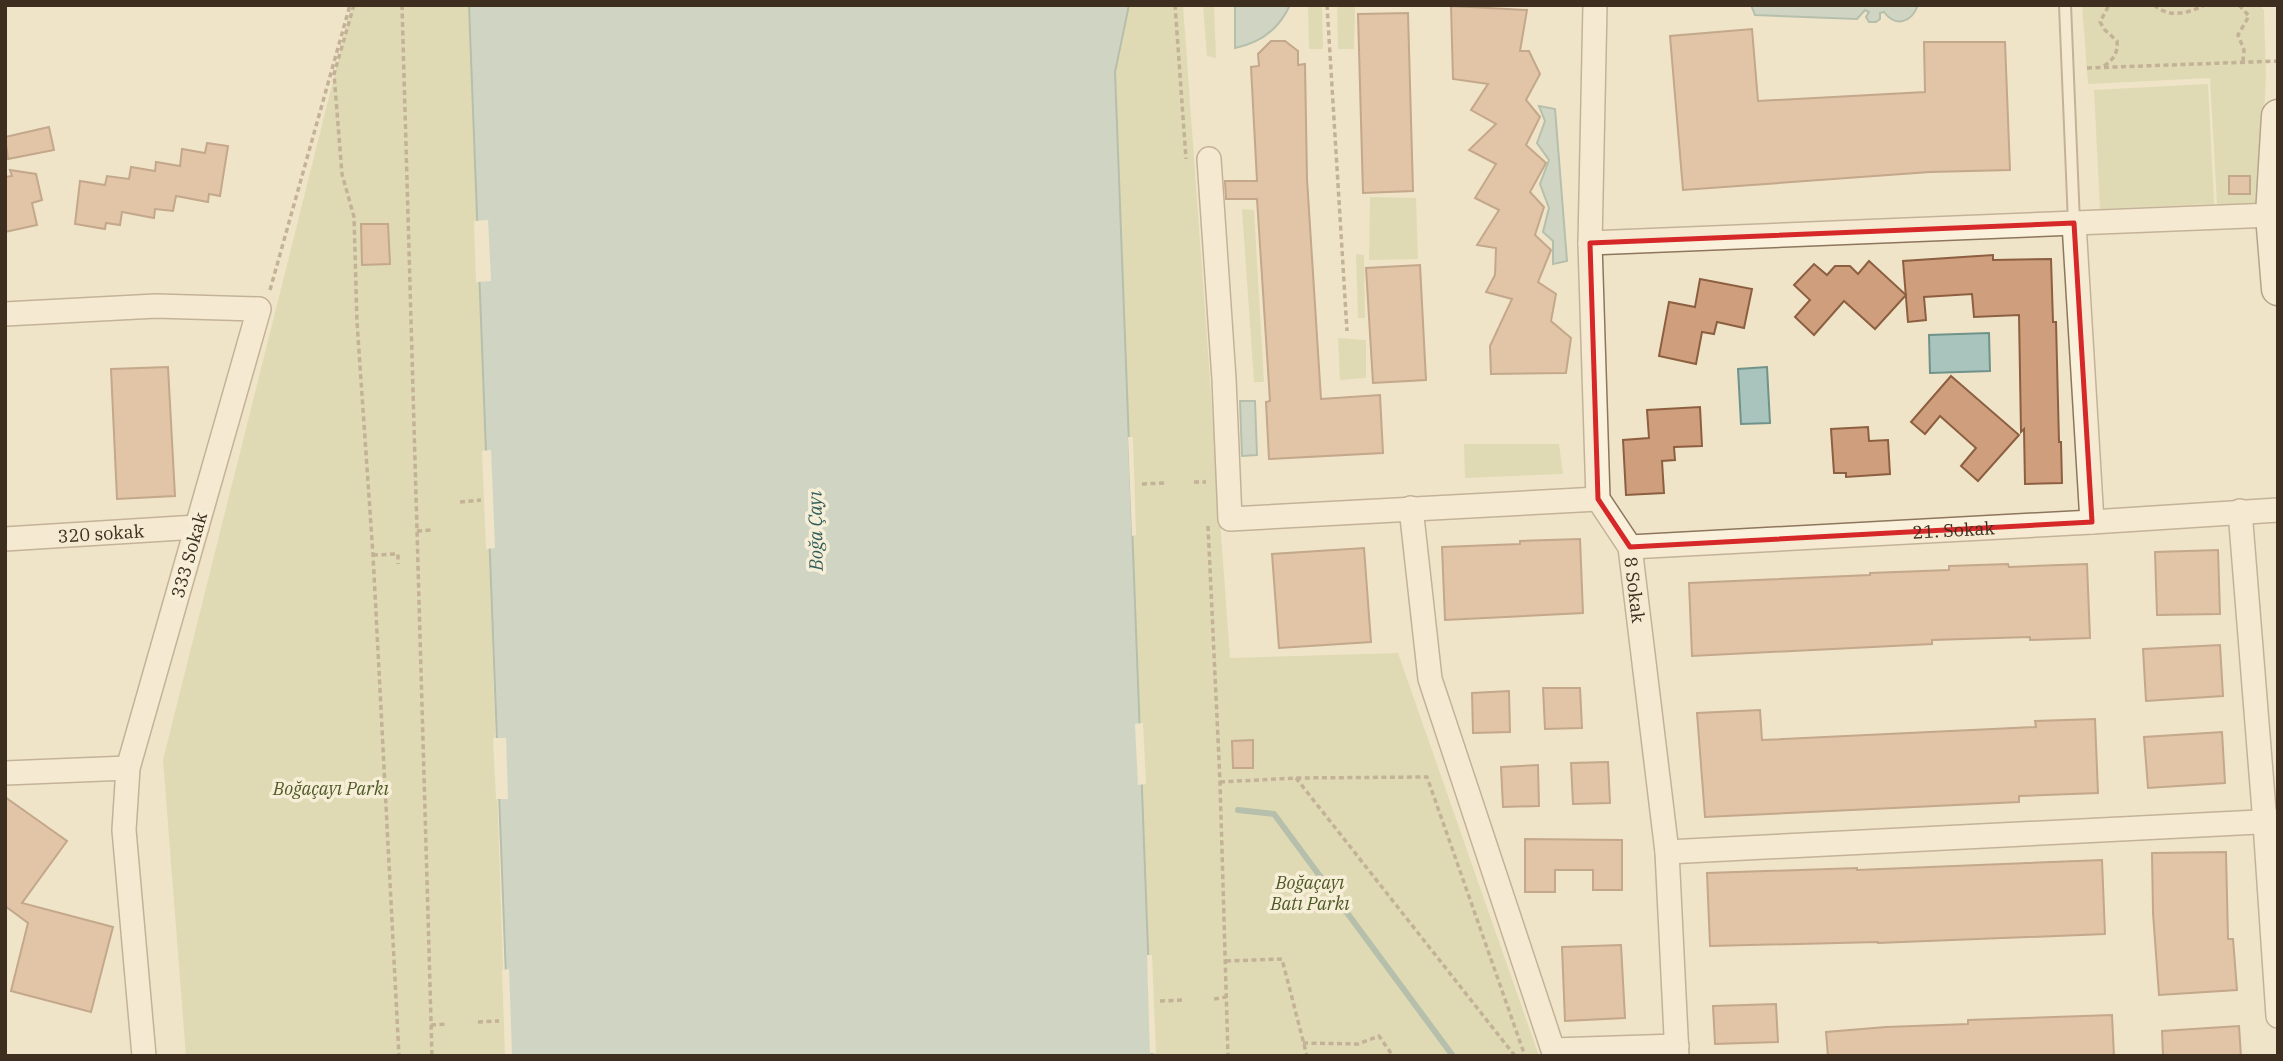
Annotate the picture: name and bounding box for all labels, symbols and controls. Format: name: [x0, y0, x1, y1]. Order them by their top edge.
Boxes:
water label: Boğa Çayı: [802, 491, 828, 572]
street label: 333 Sokak: [166, 509, 212, 601]
street label: 21. Sokak: [1912, 516, 1996, 543]
street label: 320 sokak: [57, 519, 145, 547]
street label: 8 Sokak: [1620, 555, 1651, 625]
park label: Boğaçayı Parkı: [272, 777, 389, 800]
park label: Boğaçayı Batı Parkı: [1269, 871, 1350, 915]

